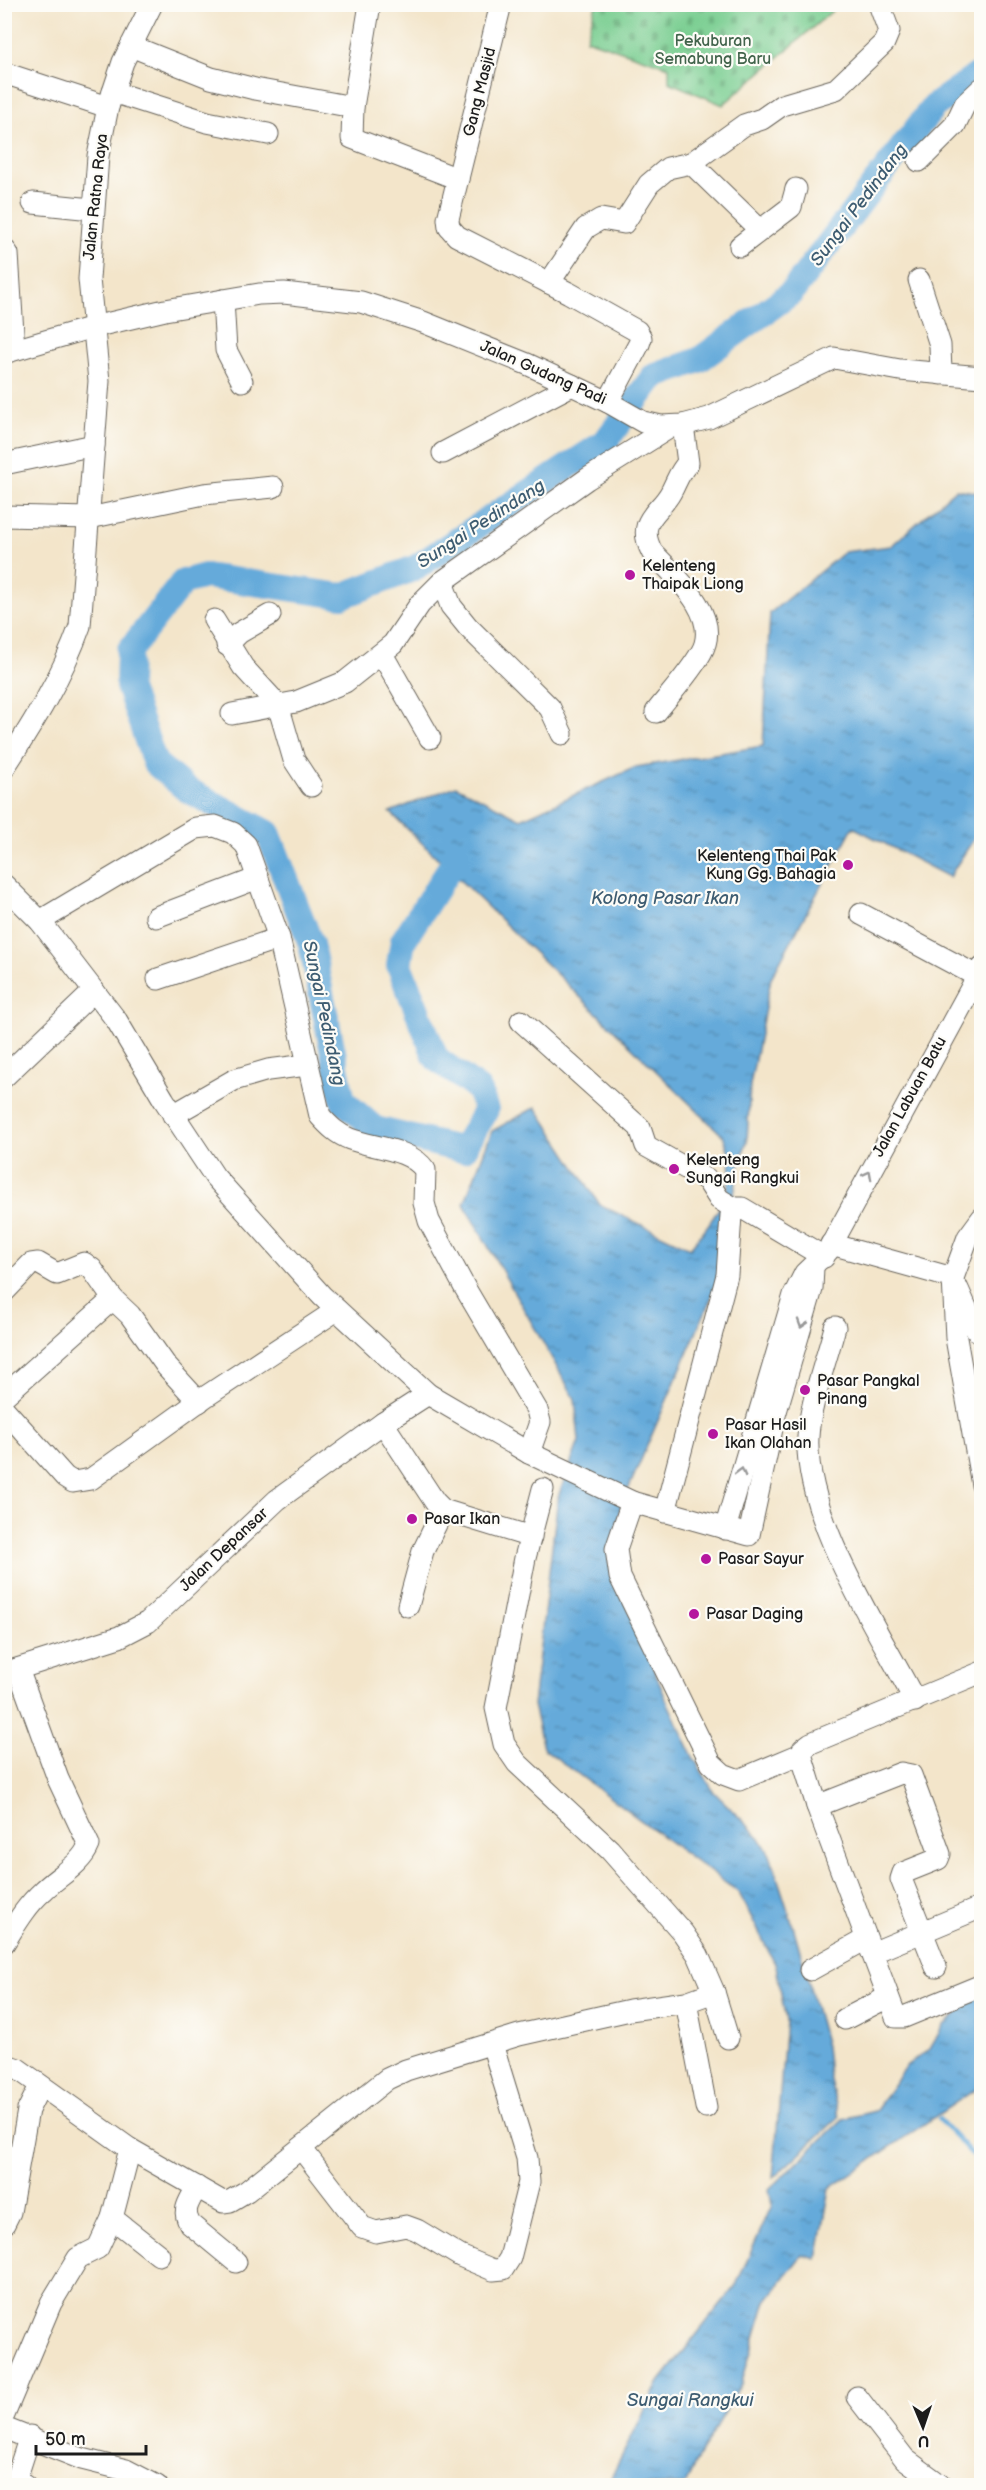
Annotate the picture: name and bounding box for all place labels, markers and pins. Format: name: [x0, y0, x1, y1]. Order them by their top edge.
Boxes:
place label: Kelenteng Thaipak Liong: [642, 557, 744, 594]
marker: Kelenteng Thaipak Liong: [623, 568, 637, 582]
place label: Kelenteng Thai Pak Kung Gg. Bahagia: [697, 847, 836, 884]
marker: Kelenteng Thai Pak Kung Gg. Bahagia: [841, 858, 855, 872]
place label: Kelenteng Sungai Rangkui: [686, 1151, 799, 1188]
marker: Kelenteng Sungai Rangkui: [667, 1162, 681, 1176]
place label: Pasar Pangkal Pinang: [817, 1372, 919, 1409]
marker: Pasar Pangkal Pinang: [798, 1383, 812, 1397]
place label: Pasar Hasil Ikan Olahan: [725, 1416, 812, 1453]
marker: Pasar Hasil Ikan Olahan: [706, 1427, 720, 1441]
place label: Pasar Ikan: [424, 1510, 500, 1529]
marker: Pasar Ikan: [405, 1512, 419, 1526]
place label: Pasar Sayur: [718, 1550, 804, 1569]
marker: Pasar Sayur: [699, 1552, 713, 1566]
place label: Pasar Daging: [706, 1605, 803, 1624]
marker: Pasar Daging: [687, 1607, 701, 1621]

